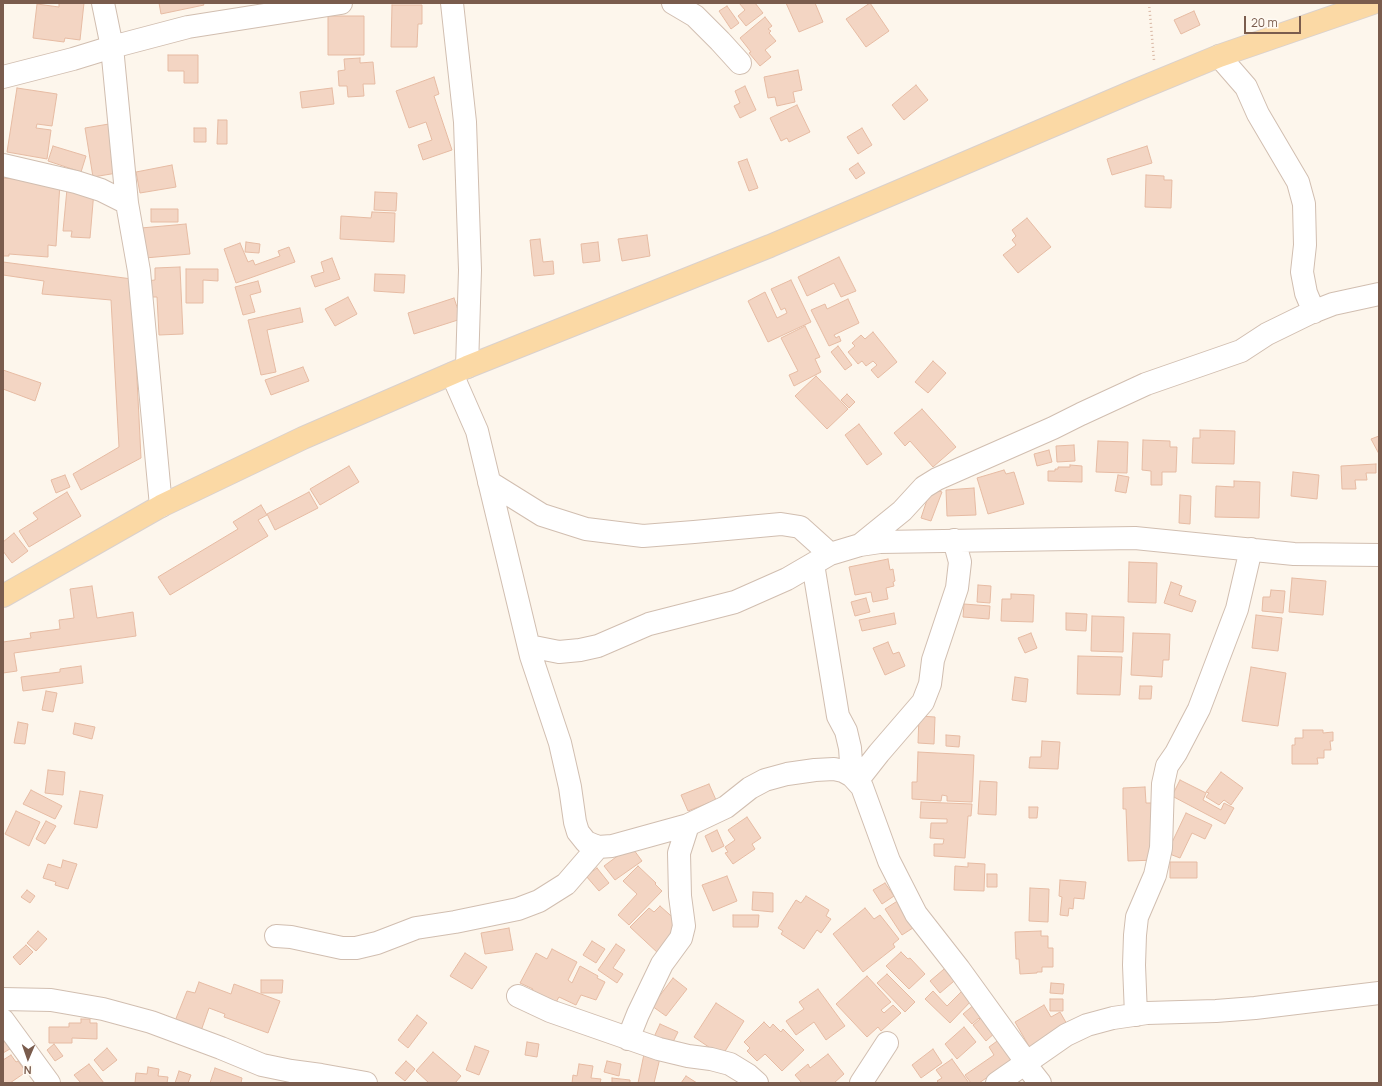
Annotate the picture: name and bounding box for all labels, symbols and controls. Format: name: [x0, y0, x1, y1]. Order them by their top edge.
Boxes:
scale bar: [1246, 8, 1303, 34]
text: 20 m: [1251, 14, 1278, 31]
north arrow: [8, 1038, 48, 1078]
text: N: [23, 1063, 32, 1078]

